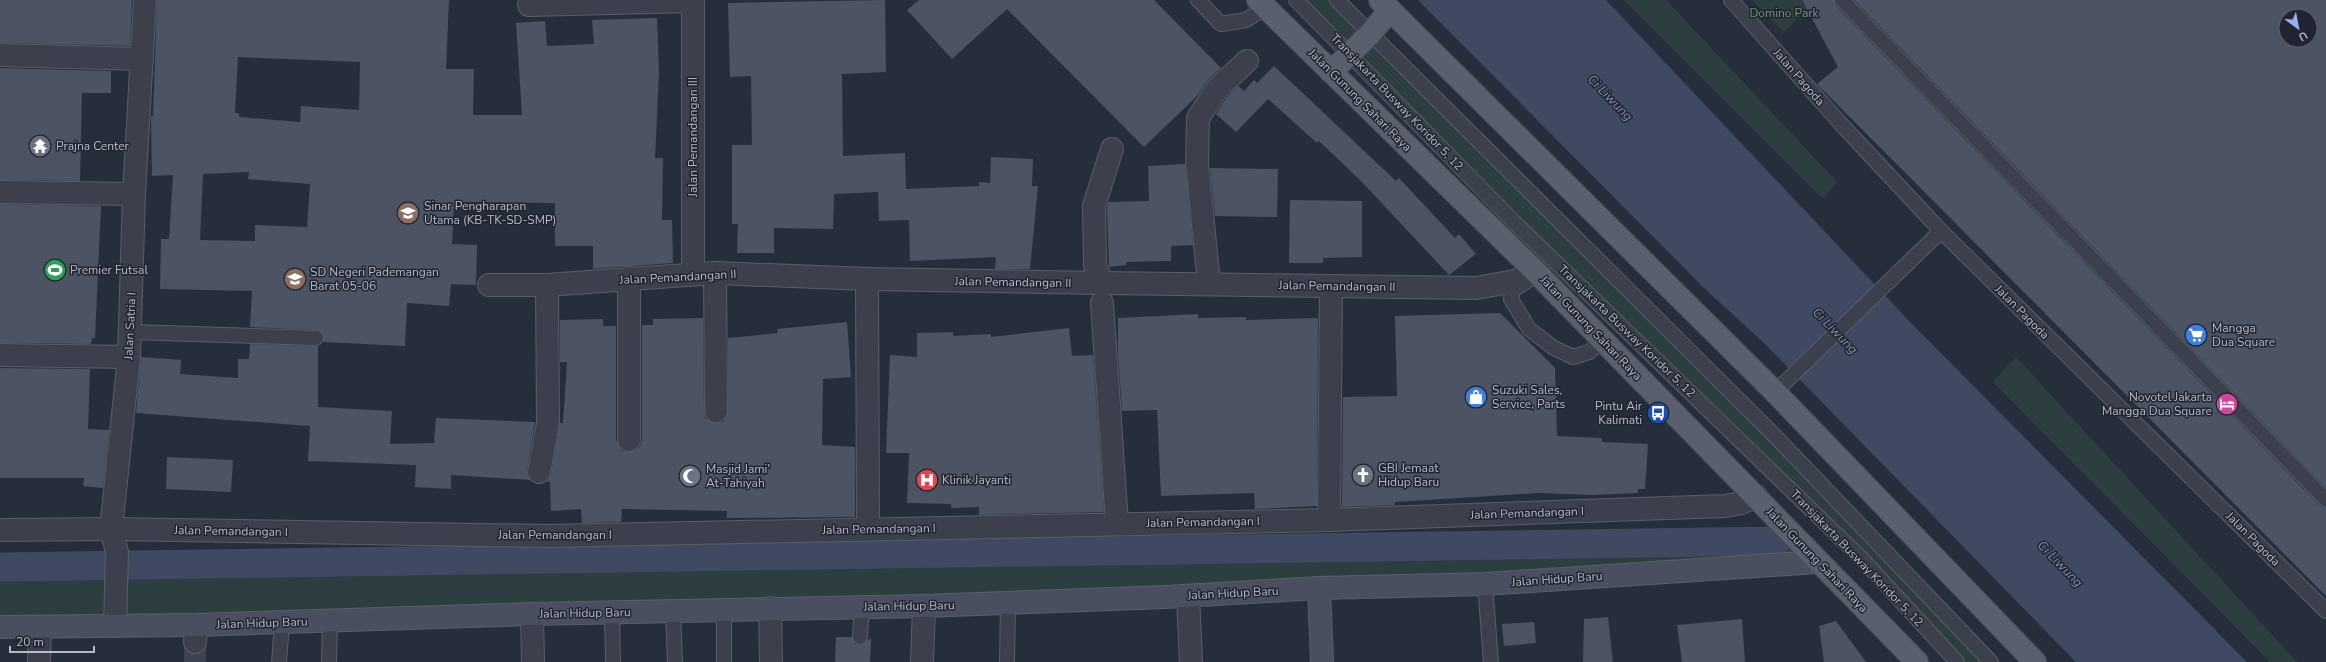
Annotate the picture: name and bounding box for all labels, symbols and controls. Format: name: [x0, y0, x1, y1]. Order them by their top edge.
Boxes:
park label: Domino Park: [1749, 5, 1820, 21]
north arrow: [2278, 8, 2318, 48]
text: U: [2296, 28, 2310, 45]
street label: Transjakarta Busway Koridor 5, 12: [1327, 30, 1467, 174]
street label: Jalan Gunung Sahari Raya: [1304, 44, 1415, 155]
street label: Jalan Pagoda: [1769, 44, 1828, 109]
water label: Ci Liwung: [1583, 71, 1637, 126]
street label: Jalan Pemandangan III: [685, 77, 701, 198]
temple icon: Prajna Center: [27, 133, 53, 159]
place label: Prajna Center: [56, 138, 130, 154]
place label: Sinar Pengharapan Utama (KB-TK-SD-SMP): [424, 198, 556, 228]
school or university icon: Sinar Pengharapan Utama (KB-TK-SD-SMP): [395, 200, 421, 226]
sports icon: Premier Futsal: [42, 257, 68, 283]
street label: Transjakarta Busway Koridor 5, 12: [1555, 261, 1699, 401]
place label: Premier Futsal: [70, 262, 148, 278]
place label: SD Negeri Pademangan Barat 05-06: [310, 264, 439, 294]
school or university icon: SD Negeri Pademangan Barat 05-06: [282, 266, 308, 292]
street label: Jalan Pemandangan II: [618, 266, 737, 288]
street label: Jalan Gunung Sahari Raya: [1536, 271, 1645, 384]
street label: Jalan Pemandangan II: [953, 273, 1072, 291]
street label: Jalan Pemandangan II: [1277, 277, 1396, 295]
street label: Jalan Pagoda: [1991, 281, 2053, 343]
street label: Jalan Satria I: [120, 292, 140, 361]
water label: Ci Liwung: [1808, 304, 1862, 359]
place label: Mangga Dua Square: [2212, 320, 2275, 350]
supermarket icon: Mangga Dua Square: [2183, 322, 2209, 348]
place label: Suzuki Sales, Service, Parts: [1492, 382, 1566, 412]
shop icon: Suzuki Sales, Service, Parts: [1463, 384, 1489, 410]
place label: Novotel Jakarta Mangga Dua Square: [2102, 389, 2212, 419]
hotel icon: Novotel Jakarta Mangga Dua Square: [2214, 391, 2240, 417]
place label: Pintu Air Kalimati: [1595, 398, 1643, 428]
bus stop icon: Pintu Air Kalimati: [1645, 400, 1671, 426]
place label: GBI Jemaat Hidup Baru: [1378, 460, 1439, 490]
place label: Masjid Jami' At-Tahiyah: [706, 461, 770, 491]
church icon: GBI Jemaat Hidup Baru: [1350, 462, 1376, 488]
mosque icon: Masjid Jami' At-Tahiyah: [677, 463, 703, 489]
hospital icon: Klinik Jayanti: [914, 467, 940, 493]
place label: Klinik Jayanti: [942, 472, 1011, 488]
street label: Transjakarta Busway Koridor 5, 12: [1787, 486, 1927, 630]
street label: Jalan Pemandangan I: [1469, 503, 1584, 523]
street label: Jalan Gunung Sahari Raya: [1762, 503, 1871, 616]
street label: Jalan Pagoda: [2222, 508, 2284, 570]
street label: Jalan Pemandangan I: [1145, 513, 1260, 531]
street label: Jalan Pemandangan I: [821, 520, 936, 538]
street label: Jalan Pemandangan I: [173, 522, 288, 540]
street label: Jalan Pemandangan I: [497, 527, 612, 543]
water label: Ci Liwung: [2033, 537, 2087, 592]
street label: Jalan Hidup Baru: [1510, 568, 1603, 590]
street label: Jalan Hidup Baru: [1186, 583, 1279, 603]
street label: Jalan Hidup Baru: [862, 597, 955, 615]
street label: Jalan Hidup Baru: [538, 604, 631, 622]
street label: Jalan Hidup Baru: [215, 613, 308, 633]
scale bar: [10, 628, 94, 654]
text: 20 m: [16, 634, 44, 650]

